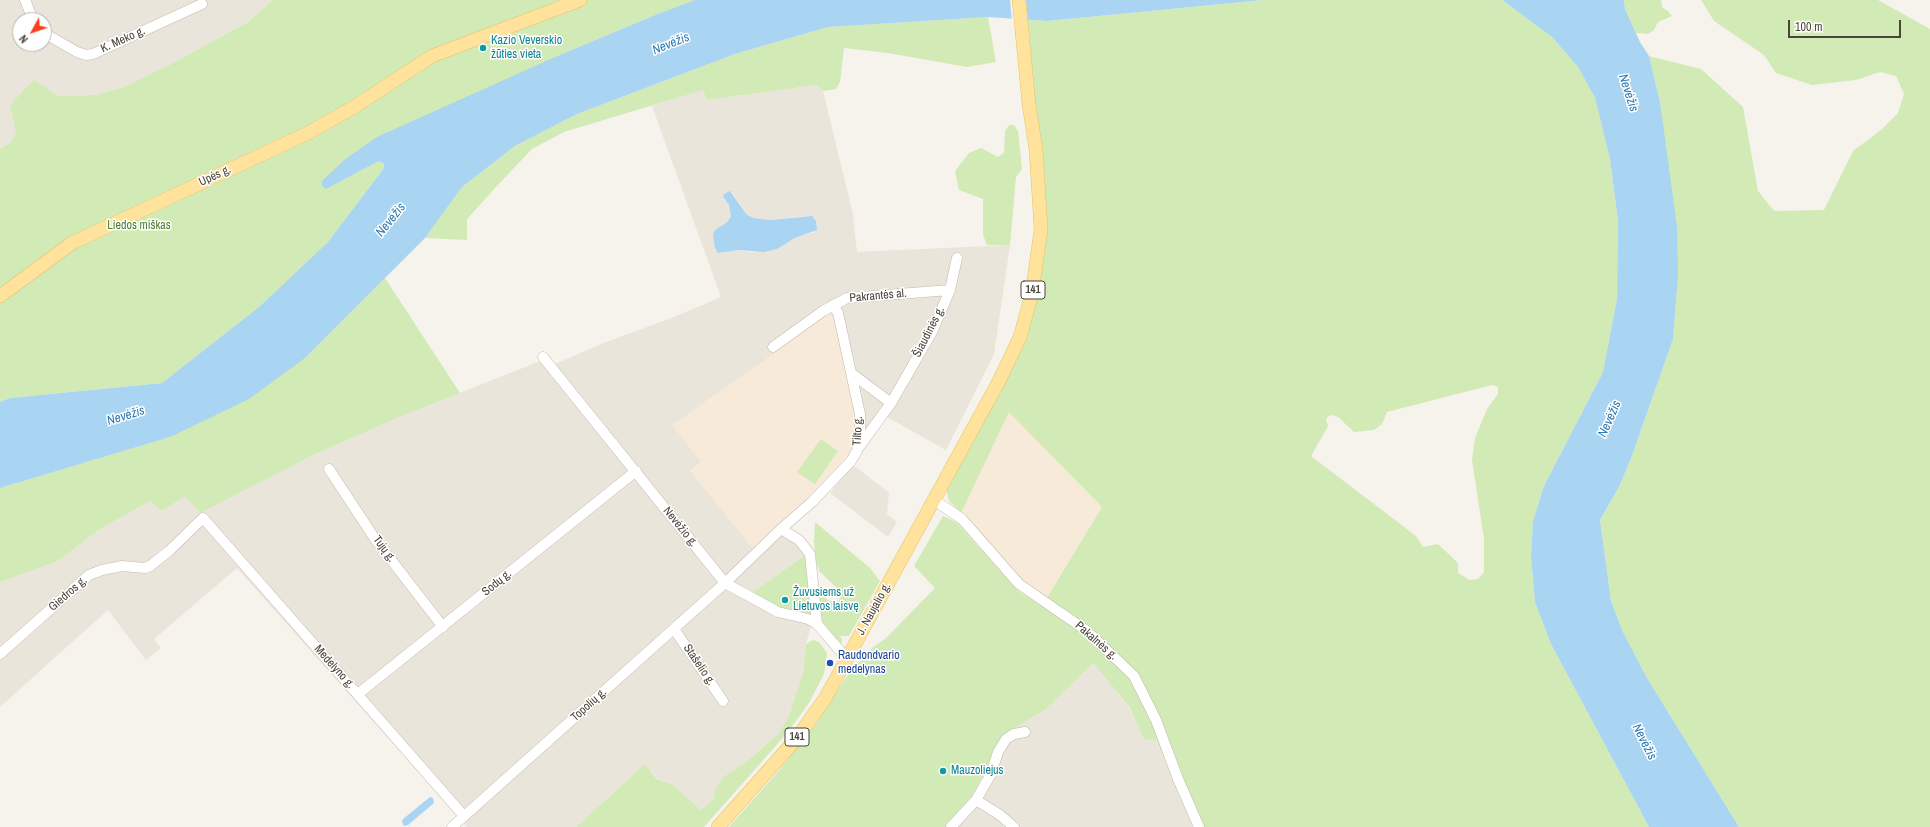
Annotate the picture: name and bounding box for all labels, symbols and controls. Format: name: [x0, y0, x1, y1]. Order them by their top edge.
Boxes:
north arrow: [12, 12, 52, 52]
scale bar: [1790, 12, 1903, 38]
text: 100 m: [1795, 19, 1822, 35]
street label: K. Meko g.: [99, 24, 147, 56]
water label: Nevėžis: [650, 30, 692, 58]
text: N: [16, 32, 31, 46]
place label: Kazio Veverskio žūties vieta: [491, 34, 562, 62]
marker: Kazio Veverskio žūties vieta: [478, 43, 488, 53]
water label: Nevėžis: [1615, 72, 1641, 114]
street label: Upės g.: [197, 162, 233, 190]
water label: Nevėžis: [373, 200, 409, 240]
park label: Liedos miškas: [107, 219, 171, 233]
road number: 141: [1021, 281, 1045, 299]
street label: Pakrantės al.: [849, 286, 907, 306]
street label: Šiaudinės g.: [910, 304, 948, 360]
water label: Nevėžis: [1595, 398, 1625, 440]
water label: Nevėžis: [105, 403, 147, 429]
street label: Tilto g.: [850, 416, 866, 446]
street label: Nevėžio g.: [660, 504, 700, 550]
street label: Tujų g.: [369, 533, 399, 565]
street label: Sodų g.: [479, 567, 515, 599]
street label: Giedros g.: [46, 573, 90, 615]
street label: J. Naujalio g.: [854, 580, 894, 638]
place label: Žuvusiems už Lietuvos laisvę: [793, 586, 859, 614]
marker: Žuvusiems už Lietuvos laisvę: [780, 595, 790, 605]
street label: Pakalnės g.: [1072, 619, 1120, 663]
street label: Medelyno g.: [311, 642, 357, 692]
street label: Stašelio g.: [680, 642, 718, 688]
place label: Raudondvario medelynas: [838, 649, 900, 677]
marker: Raudondvario medelynas: [825, 658, 835, 668]
street label: Topolių g.: [568, 685, 610, 725]
water label: Nevėžis: [1628, 721, 1660, 763]
road number: 141: [785, 728, 809, 746]
place label: Mauzoliejus: [951, 764, 1003, 778]
marker: Mauzoliejus: [938, 766, 948, 776]

